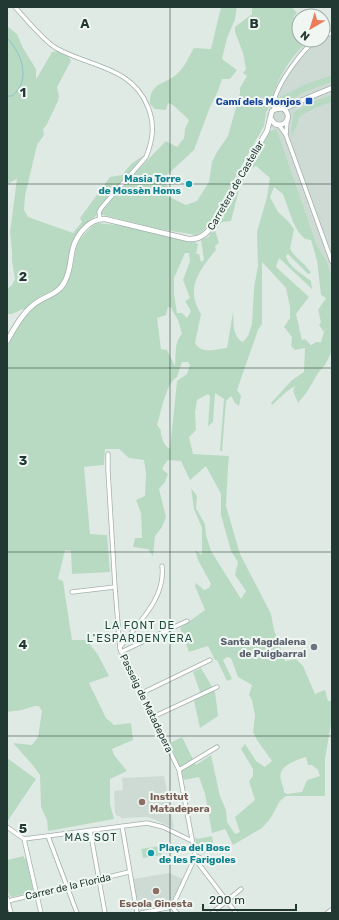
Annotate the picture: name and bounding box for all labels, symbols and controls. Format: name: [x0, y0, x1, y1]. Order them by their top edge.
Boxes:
north arrow: [291, 8, 331, 48]
text: A: [80, 16, 90, 31]
text: B: [249, 16, 259, 31]
text: N: [298, 28, 312, 43]
text: 1: [20, 85, 26, 100]
place label: Camí dels Monjos: [216, 96, 301, 108]
marker: Camí dels Monjos: [304, 96, 314, 106]
street label: Carretera de Castellar: [205, 138, 267, 232]
place label: Masia Torre de Mossèn Homs: [98, 173, 181, 197]
marker: Masia Torre de Mossèn Homs: [184, 179, 194, 189]
text: 2: [19, 269, 27, 284]
text: 3: [19, 453, 28, 468]
district label: LA FONT DE L'ESPARDENYERA: [87, 619, 193, 645]
place label: Santa Magdalena de Puigbarral: [221, 636, 306, 660]
text: 4: [19, 637, 28, 652]
marker: Santa Magdalena de Puigbarral: [309, 642, 319, 652]
street label: Passeig de Matadepera: [117, 652, 175, 754]
place label: Institut Matadepera: [150, 791, 210, 815]
marker: Institut Matadepera: [137, 797, 147, 807]
text: 5: [19, 821, 27, 836]
district label: MAS SOT: [64, 831, 118, 844]
place label: Plaça del Bosc de les Farigoles: [159, 842, 236, 866]
marker: Plaça del Bosc de les Farigoles: [146, 848, 156, 858]
street label: Carrer de la Florida: [24, 871, 112, 903]
marker: Escola Ginesta: [151, 886, 161, 896]
scale bar: [203, 886, 296, 912]
text: 200 m: [209, 893, 245, 907]
place label: Escola Ginesta: [119, 898, 193, 910]

